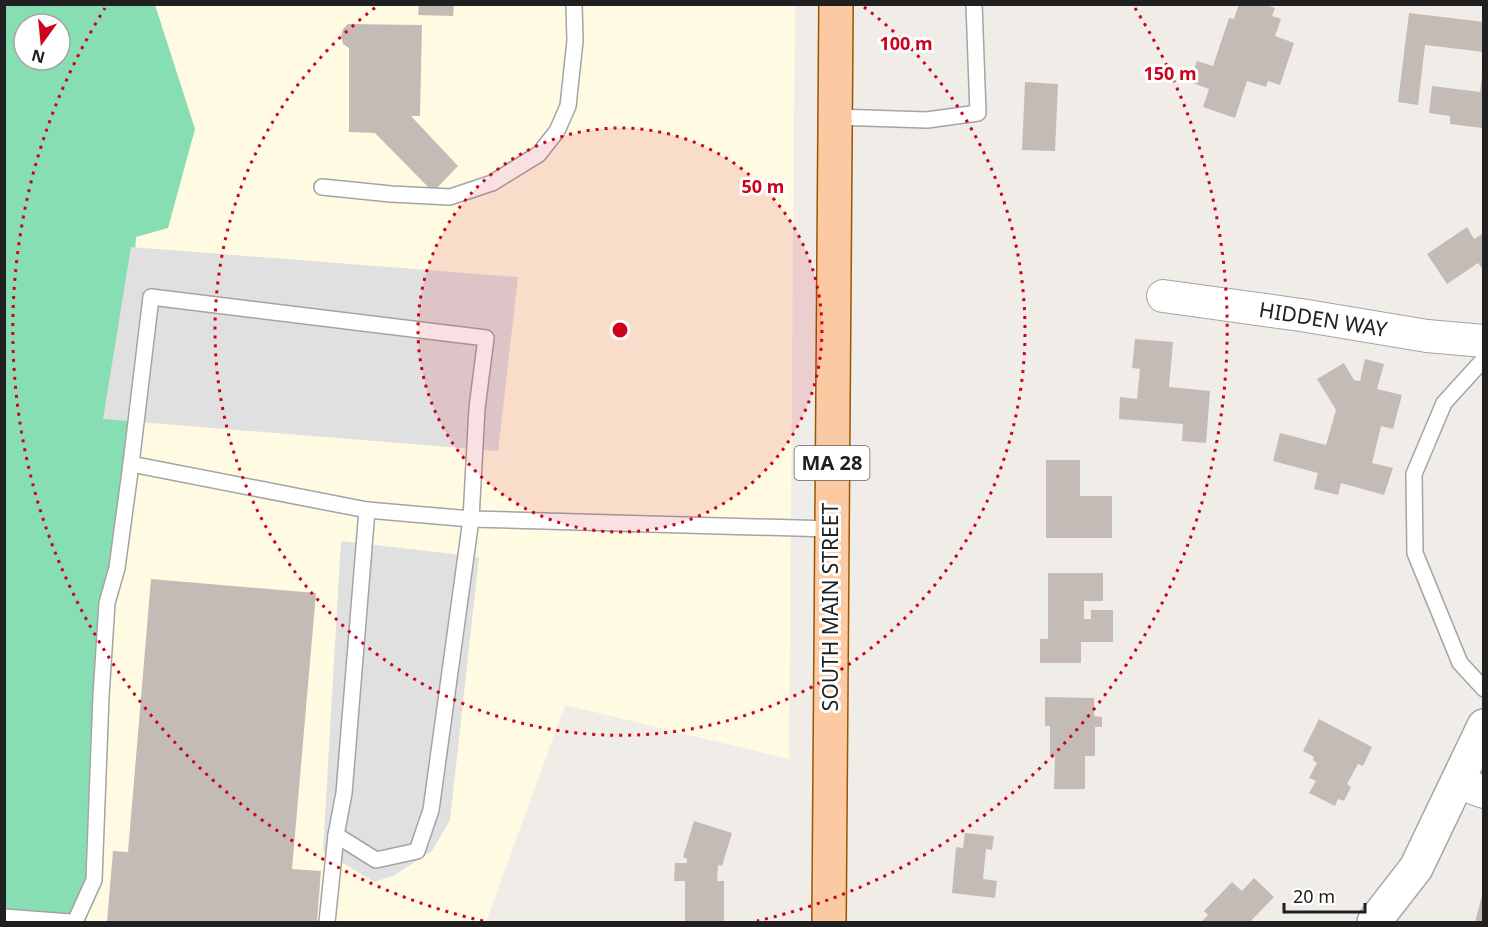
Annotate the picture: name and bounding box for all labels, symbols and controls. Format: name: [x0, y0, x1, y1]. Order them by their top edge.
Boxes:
north arrow: [12, 12, 72, 72]
text: 100 m: [879, 31, 933, 55]
text: N: [29, 44, 47, 69]
text: 150 m: [1143, 61, 1197, 85]
text: 50 m: [742, 174, 784, 198]
street label: HIDDEN WAY: [1257, 295, 1389, 343]
centre of rings: [610, 320, 630, 340]
road number: MA 28: [794, 446, 870, 480]
street label: SOUTH MAIN STREET: [816, 503, 844, 711]
scale bar: [1284, 876, 1365, 914]
text: 20 m: [1293, 884, 1335, 908]

